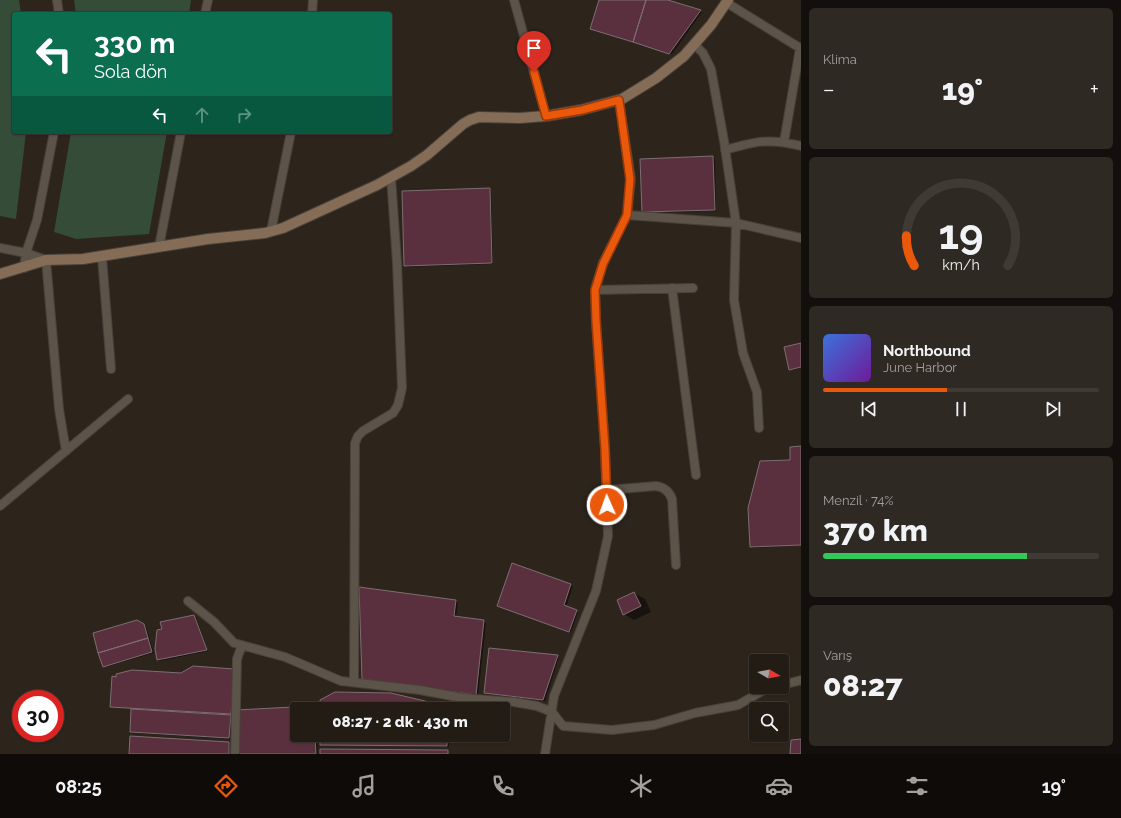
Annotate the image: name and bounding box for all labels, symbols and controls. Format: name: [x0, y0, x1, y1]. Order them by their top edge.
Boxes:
text: 330 m: [94, 27, 175, 60]
icon: left: [28, 28, 80, 80]
pin: [517, 31, 551, 72]
icon: arrive: [523, 37, 545, 59]
text: Klima: [823, 52, 857, 67]
text: Sola dön: [94, 61, 167, 82]
text: 19°: [942, 72, 983, 107]
text: −: [823, 76, 835, 102]
text: +: [1090, 76, 1099, 102]
icon: left: [149, 104, 171, 126]
icon: ahead: [191, 104, 213, 126]
icon: right: [233, 104, 255, 126]
text: 19: [938, 210, 984, 259]
text: km/h: [942, 256, 980, 272]
text: Northbound: [883, 342, 971, 360]
text: June Harbor: [883, 360, 957, 375]
icon: previous: [858, 398, 880, 420]
icon: pause: [950, 398, 972, 420]
icon: next: [1042, 398, 1064, 420]
position arrow: [586, 484, 628, 526]
text: Menzil · 74%: [823, 493, 894, 508]
text: 370 km: [823, 513, 928, 548]
text: Varış: [823, 648, 852, 663]
north arrow: [749, 654, 789, 694]
map controls: [749, 654, 789, 742]
text: 08:27: [823, 668, 903, 703]
speed limit sign: 30: [12, 690, 64, 742]
button: search: [749, 702, 789, 742]
text: 08:27 · 2 dk · 430 m: [332, 713, 468, 731]
icon: directions: [212, 772, 240, 800]
icon: music: [350, 772, 378, 800]
icon: phone: [489, 772, 517, 800]
icon: climate: [627, 772, 655, 800]
icon: car: [765, 772, 793, 800]
icon: filters: [903, 772, 931, 800]
text: 08:25: [55, 776, 102, 797]
text: 19°: [1042, 776, 1066, 797]

